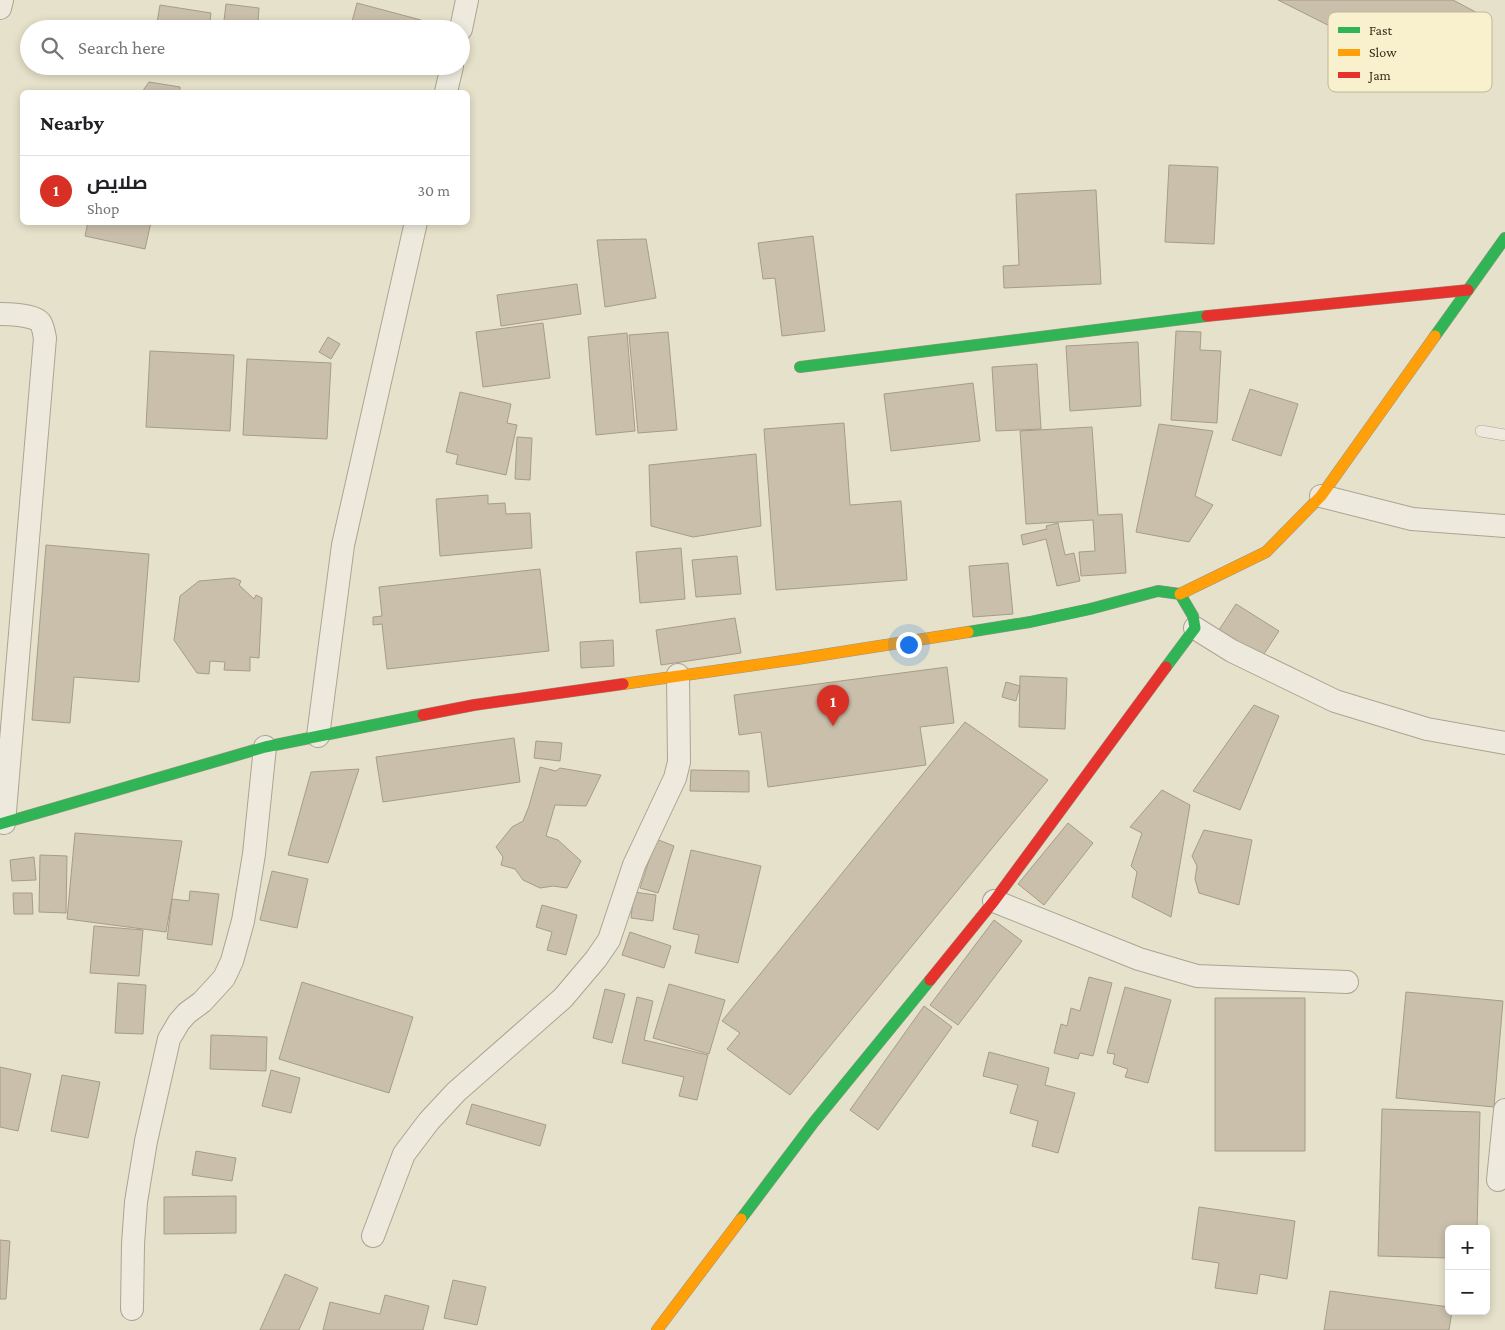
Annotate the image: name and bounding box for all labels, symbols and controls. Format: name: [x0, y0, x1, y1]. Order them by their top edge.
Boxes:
legend: [1328, 12, 1492, 92]
search box: [20, 20, 470, 75]
text: Fast: [1369, 22, 1393, 38]
icon: search: [38, 34, 66, 62]
text: Search here: [78, 37, 165, 58]
text: Slow: [1369, 44, 1397, 60]
text: Jam: [1367, 67, 1391, 83]
text: Nearby: [40, 111, 104, 135]
text: صلايص: [87, 172, 148, 193]
text: 1: [53, 182, 59, 199]
text: 30 m: [418, 182, 450, 199]
text: Shop: [87, 200, 119, 217]
your location: [896, 632, 922, 658]
pin: 1: [817, 685, 849, 726]
map controls: [1445, 1225, 1490, 1315]
button: +: [1445, 1225, 1490, 1270]
button: −: [1445, 1270, 1490, 1315]

